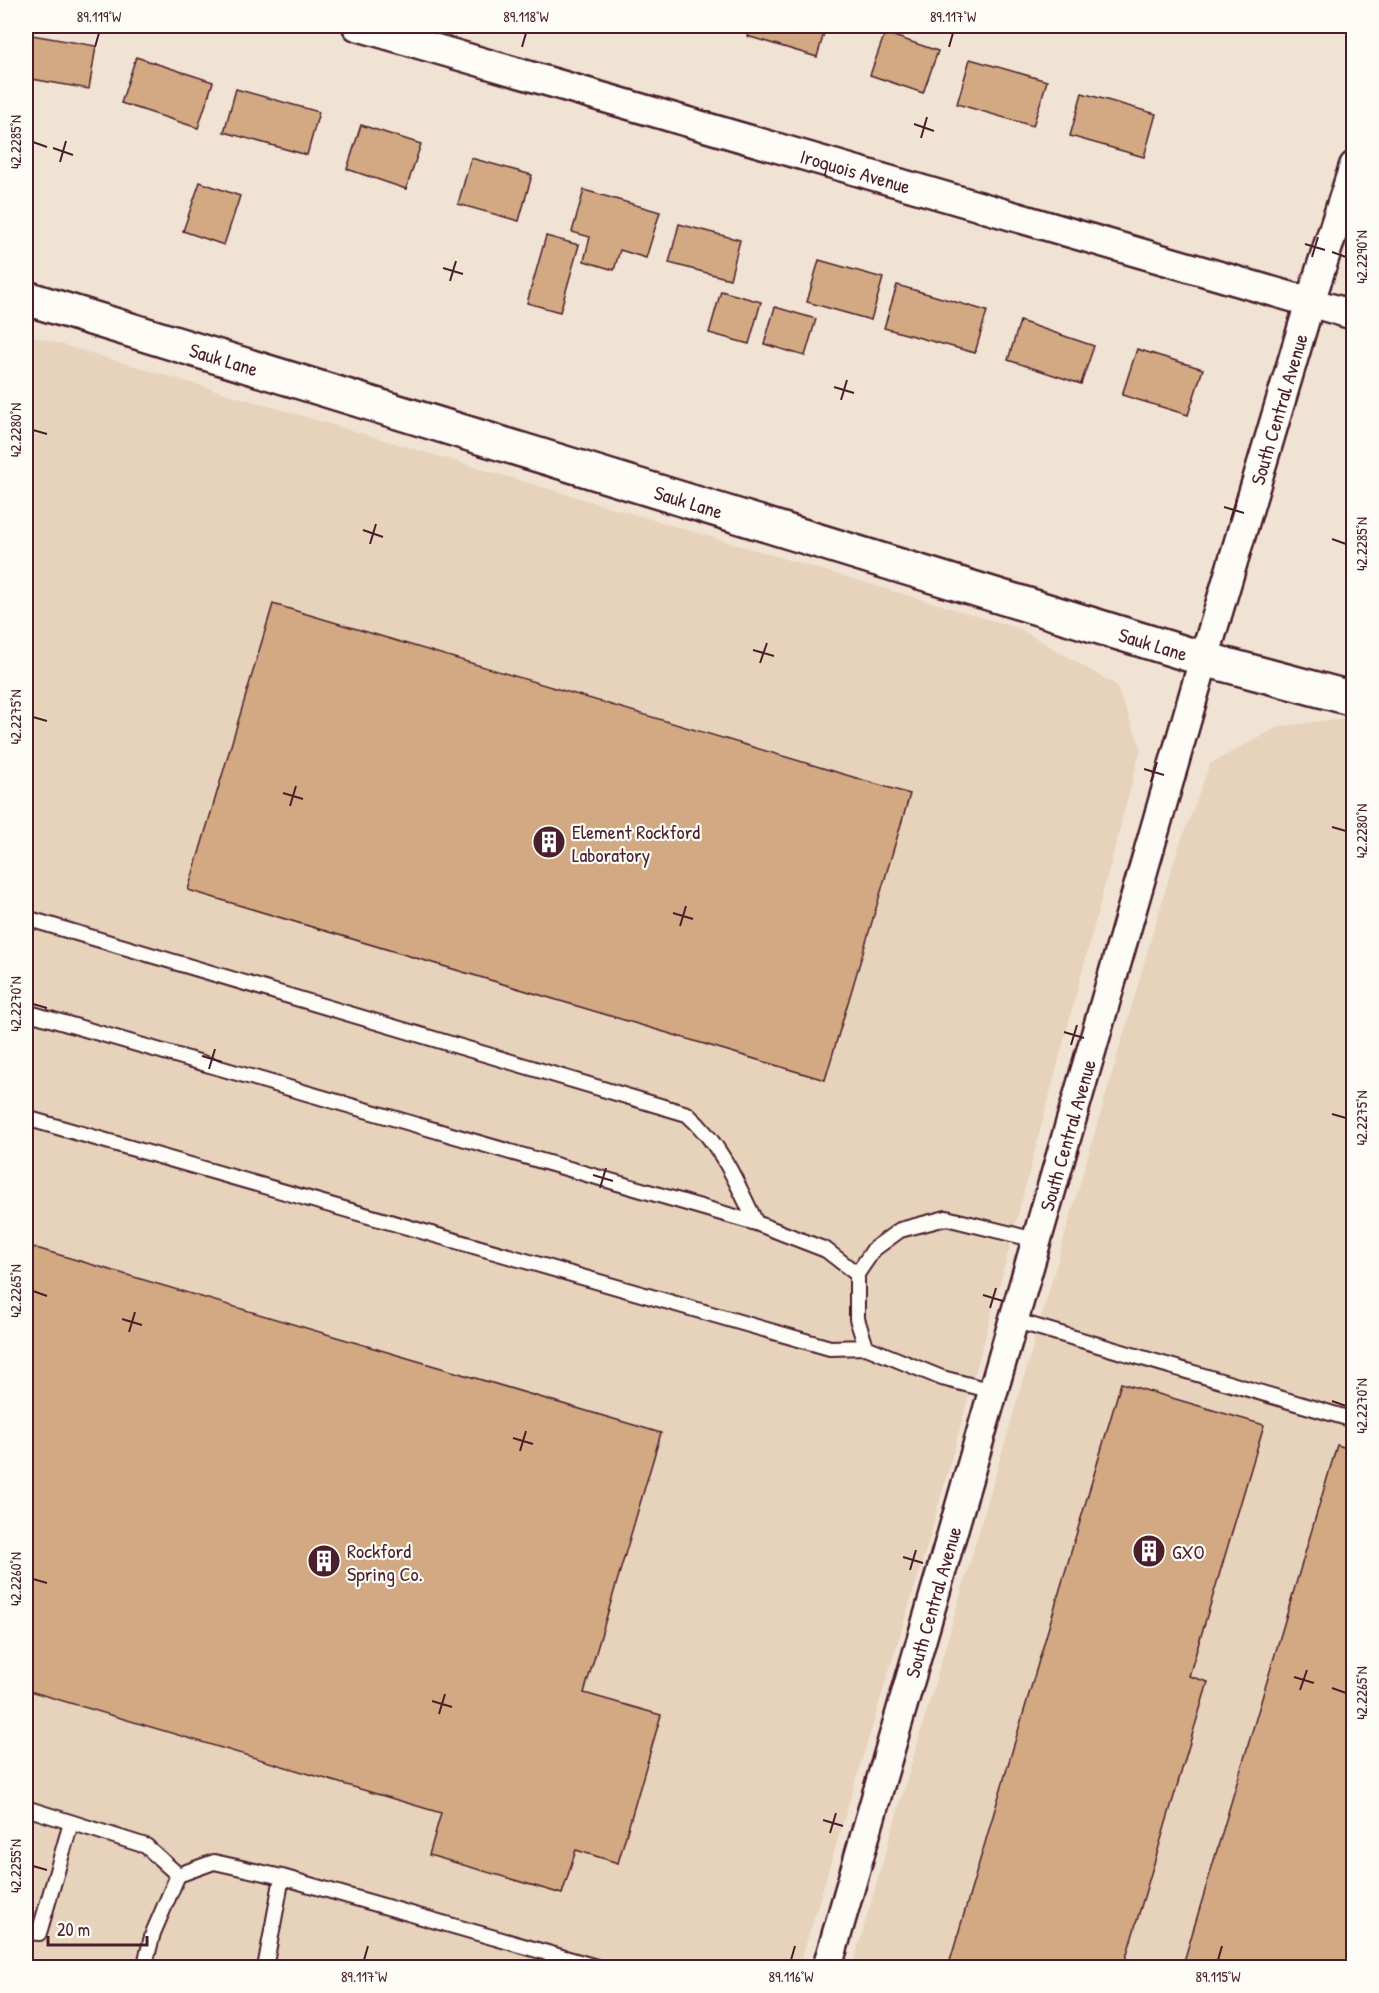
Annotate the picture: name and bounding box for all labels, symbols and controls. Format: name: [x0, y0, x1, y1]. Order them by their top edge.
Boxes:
text: 89.119°W: [77, 6, 122, 27]
text: 89.118°W: [503, 6, 549, 27]
text: 89.117°W: [930, 6, 977, 27]
text: 42.2285°N: [5, 115, 26, 169]
street label: Iroquois Avenue: [797, 142, 914, 199]
text: 42.2290°N: [1351, 230, 1372, 284]
street label: South Central Avenue: [1243, 330, 1313, 488]
street label: Sauk Lane: [186, 335, 261, 382]
text: 42.2280°N: [5, 403, 26, 457]
street label: Sauk Lane: [651, 478, 726, 524]
text: 42.2285°N: [1351, 517, 1372, 571]
street label: Sauk Lane: [1116, 620, 1191, 667]
text: 42.2275°N: [5, 689, 26, 745]
text: 42.2280°N: [1351, 804, 1372, 858]
place label: Element Rockford Laboratory: [572, 818, 700, 868]
building icon: Element Rockford Laboratory: [531, 824, 567, 860]
text: 42.2270°N: [5, 976, 26, 1032]
street label: South Central Avenue: [1032, 1056, 1102, 1214]
text: 42.2275°N: [1351, 1090, 1372, 1146]
text: 42.2265°N: [5, 1264, 26, 1318]
text: 42.2270°N: [1351, 1378, 1372, 1434]
street label: South Central Avenue: [898, 1523, 967, 1681]
building icon: GXO: [1131, 1533, 1167, 1569]
place label: Rockford Spring Co.: [347, 1537, 423, 1587]
place label: GXO: [1172, 1538, 1205, 1565]
building icon: Rockford Spring Co.: [306, 1543, 342, 1579]
text: 42.2260°N: [5, 1552, 26, 1606]
text: 42.2265°N: [1351, 1666, 1372, 1720]
text: 42.2255°N: [5, 1839, 26, 1893]
scale bar: [48, 1909, 147, 1947]
text: 20 m: [57, 1917, 90, 1942]
text: 89.117°W: [341, 1966, 388, 1987]
text: 89.116°W: [769, 1966, 814, 1987]
text: 89.115°W: [1195, 1966, 1241, 1987]

